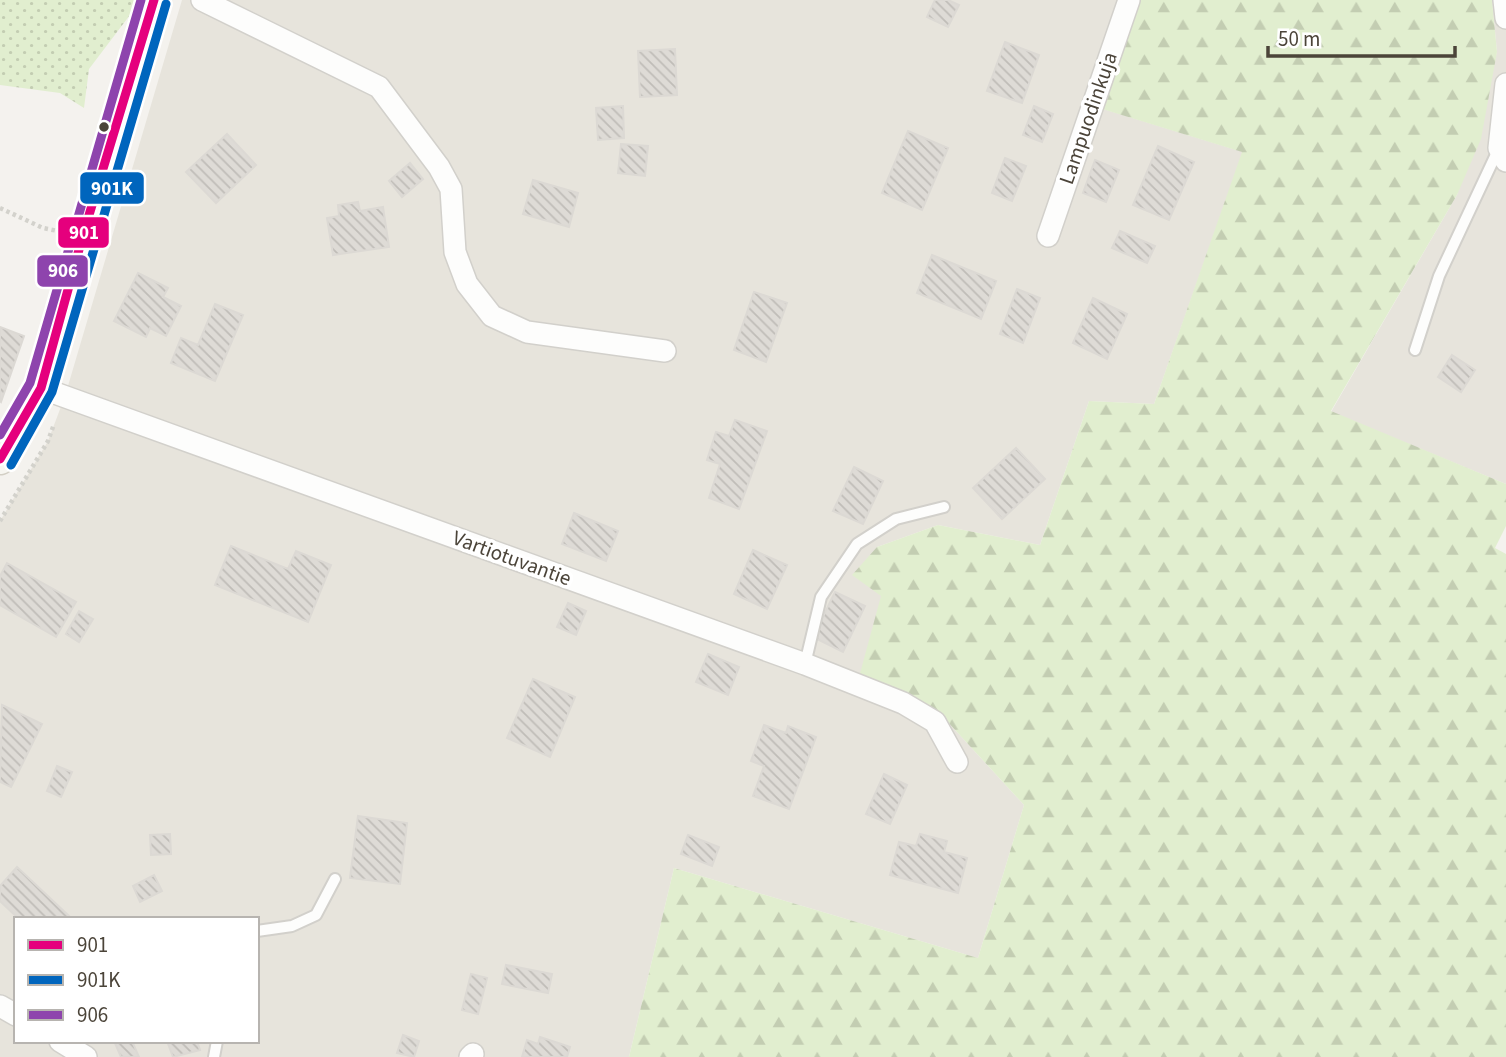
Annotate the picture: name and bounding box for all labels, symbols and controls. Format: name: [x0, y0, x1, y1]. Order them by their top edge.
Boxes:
scale bar: [1268, 14, 1455, 58]
text: 50 m: [1278, 24, 1320, 54]
street label: Lampuodinkuja: [1051, 48, 1125, 188]
unlabelled marker: [97, 120, 111, 134]
line badge: 901K: [79, 171, 145, 205]
text: 901K: [91, 176, 133, 203]
line badge: 901: [57, 216, 110, 249]
text: 901: [69, 220, 99, 247]
line badge: 906: [36, 254, 89, 288]
text: 906: [48, 258, 78, 285]
street label: Vartiotuvantie: [449, 523, 575, 593]
legend: [14, 917, 259, 1043]
text: 901: [77, 930, 108, 960]
text: 901K: [77, 965, 121, 995]
text: 906: [77, 1000, 108, 1030]

